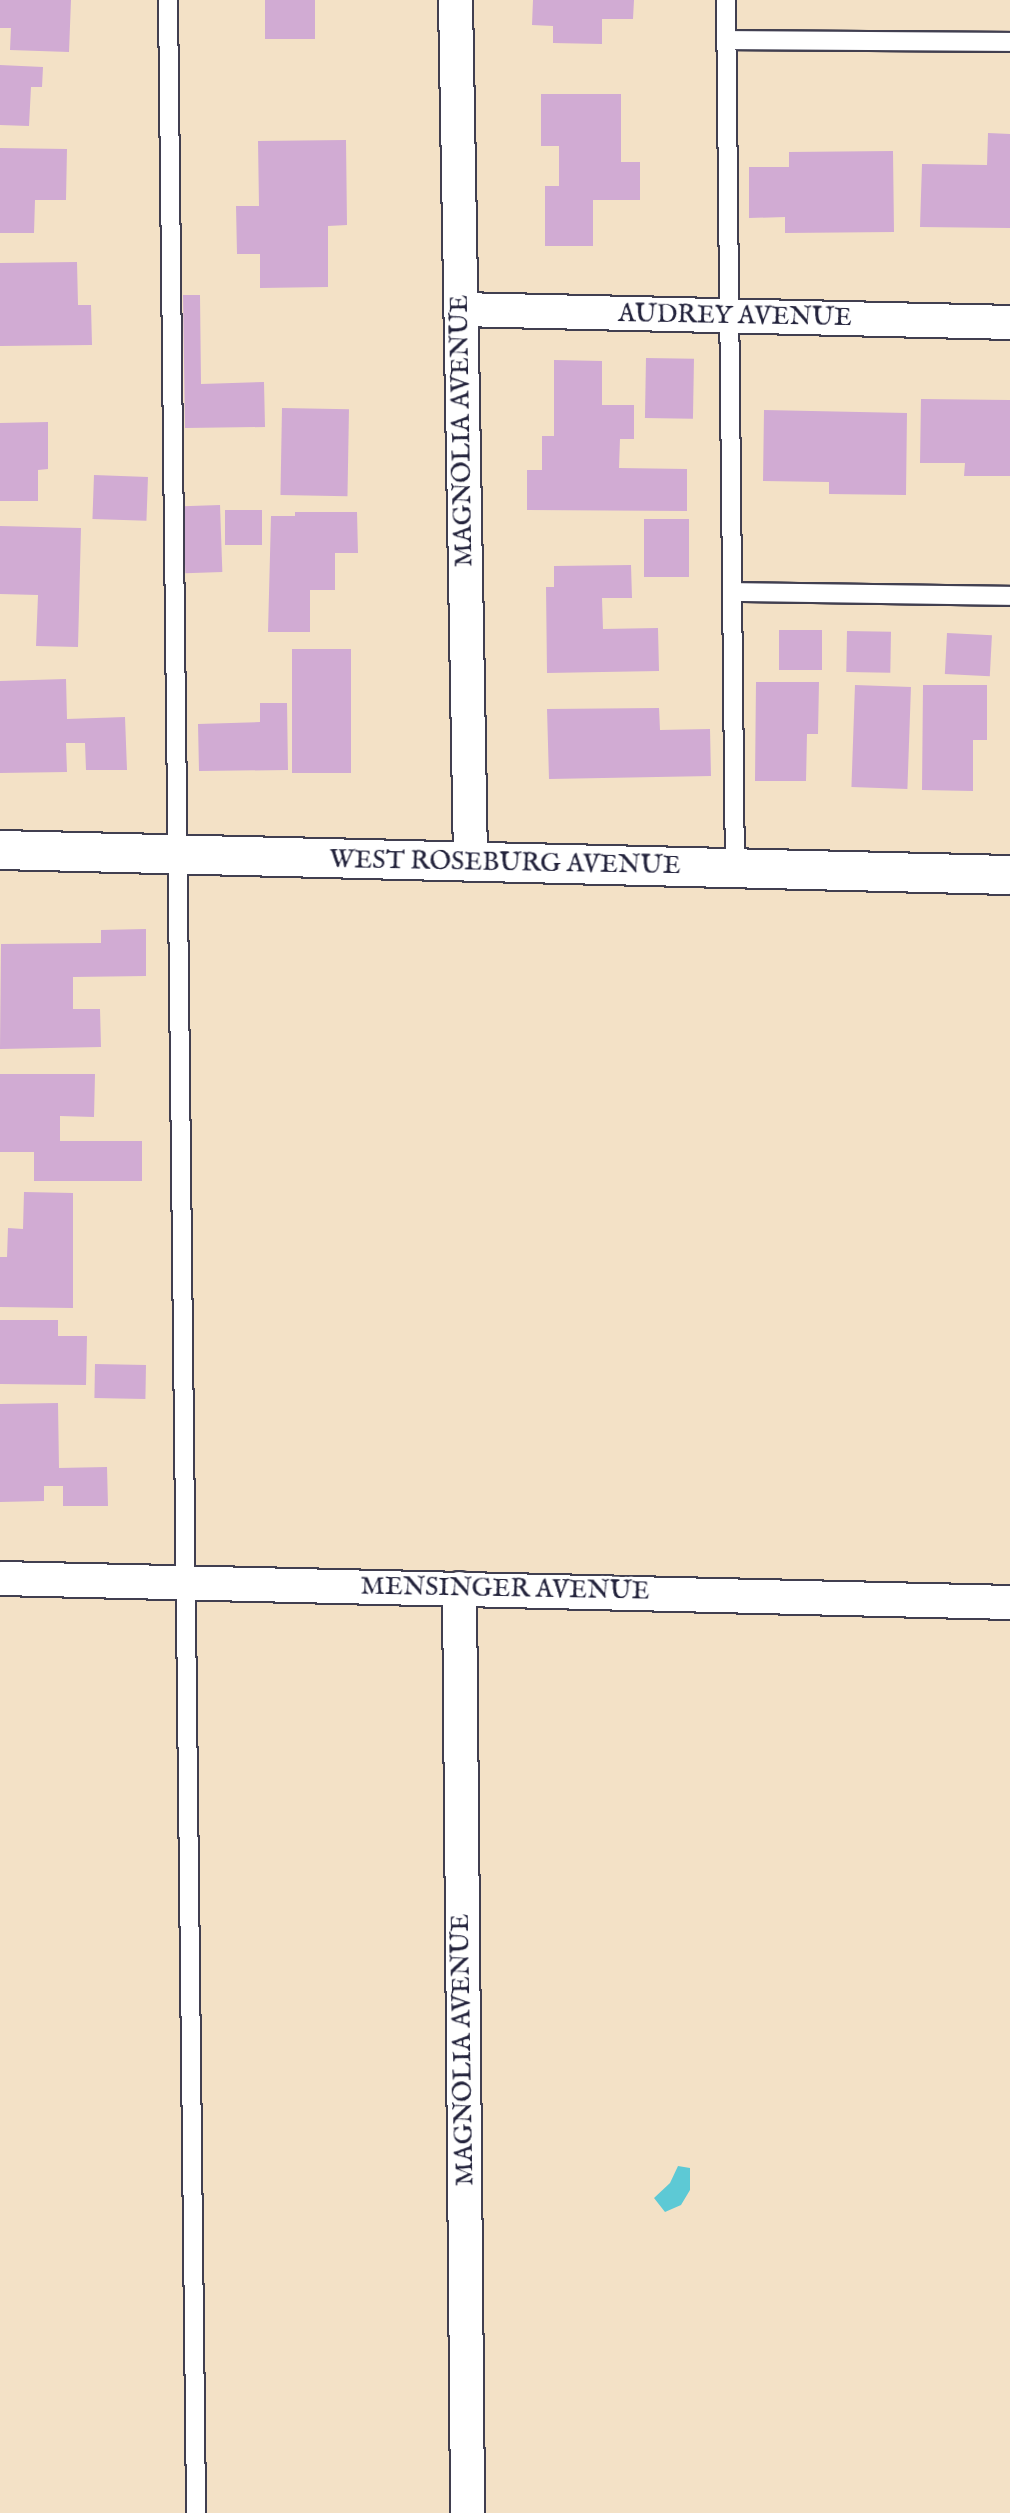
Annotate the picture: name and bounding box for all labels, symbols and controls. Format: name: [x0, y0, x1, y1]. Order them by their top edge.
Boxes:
street label: MAGNOLIA AVENUE: [444, 295, 480, 567]
street label: AUDREY AVENUE: [618, 298, 852, 334]
street label: WEST ROSEBURG AVENUE: [329, 844, 681, 882]
street label: MENSINGER AVENUE: [360, 1571, 650, 1607]
street label: MAGNOLIA AVENUE: [445, 1914, 481, 2186]

